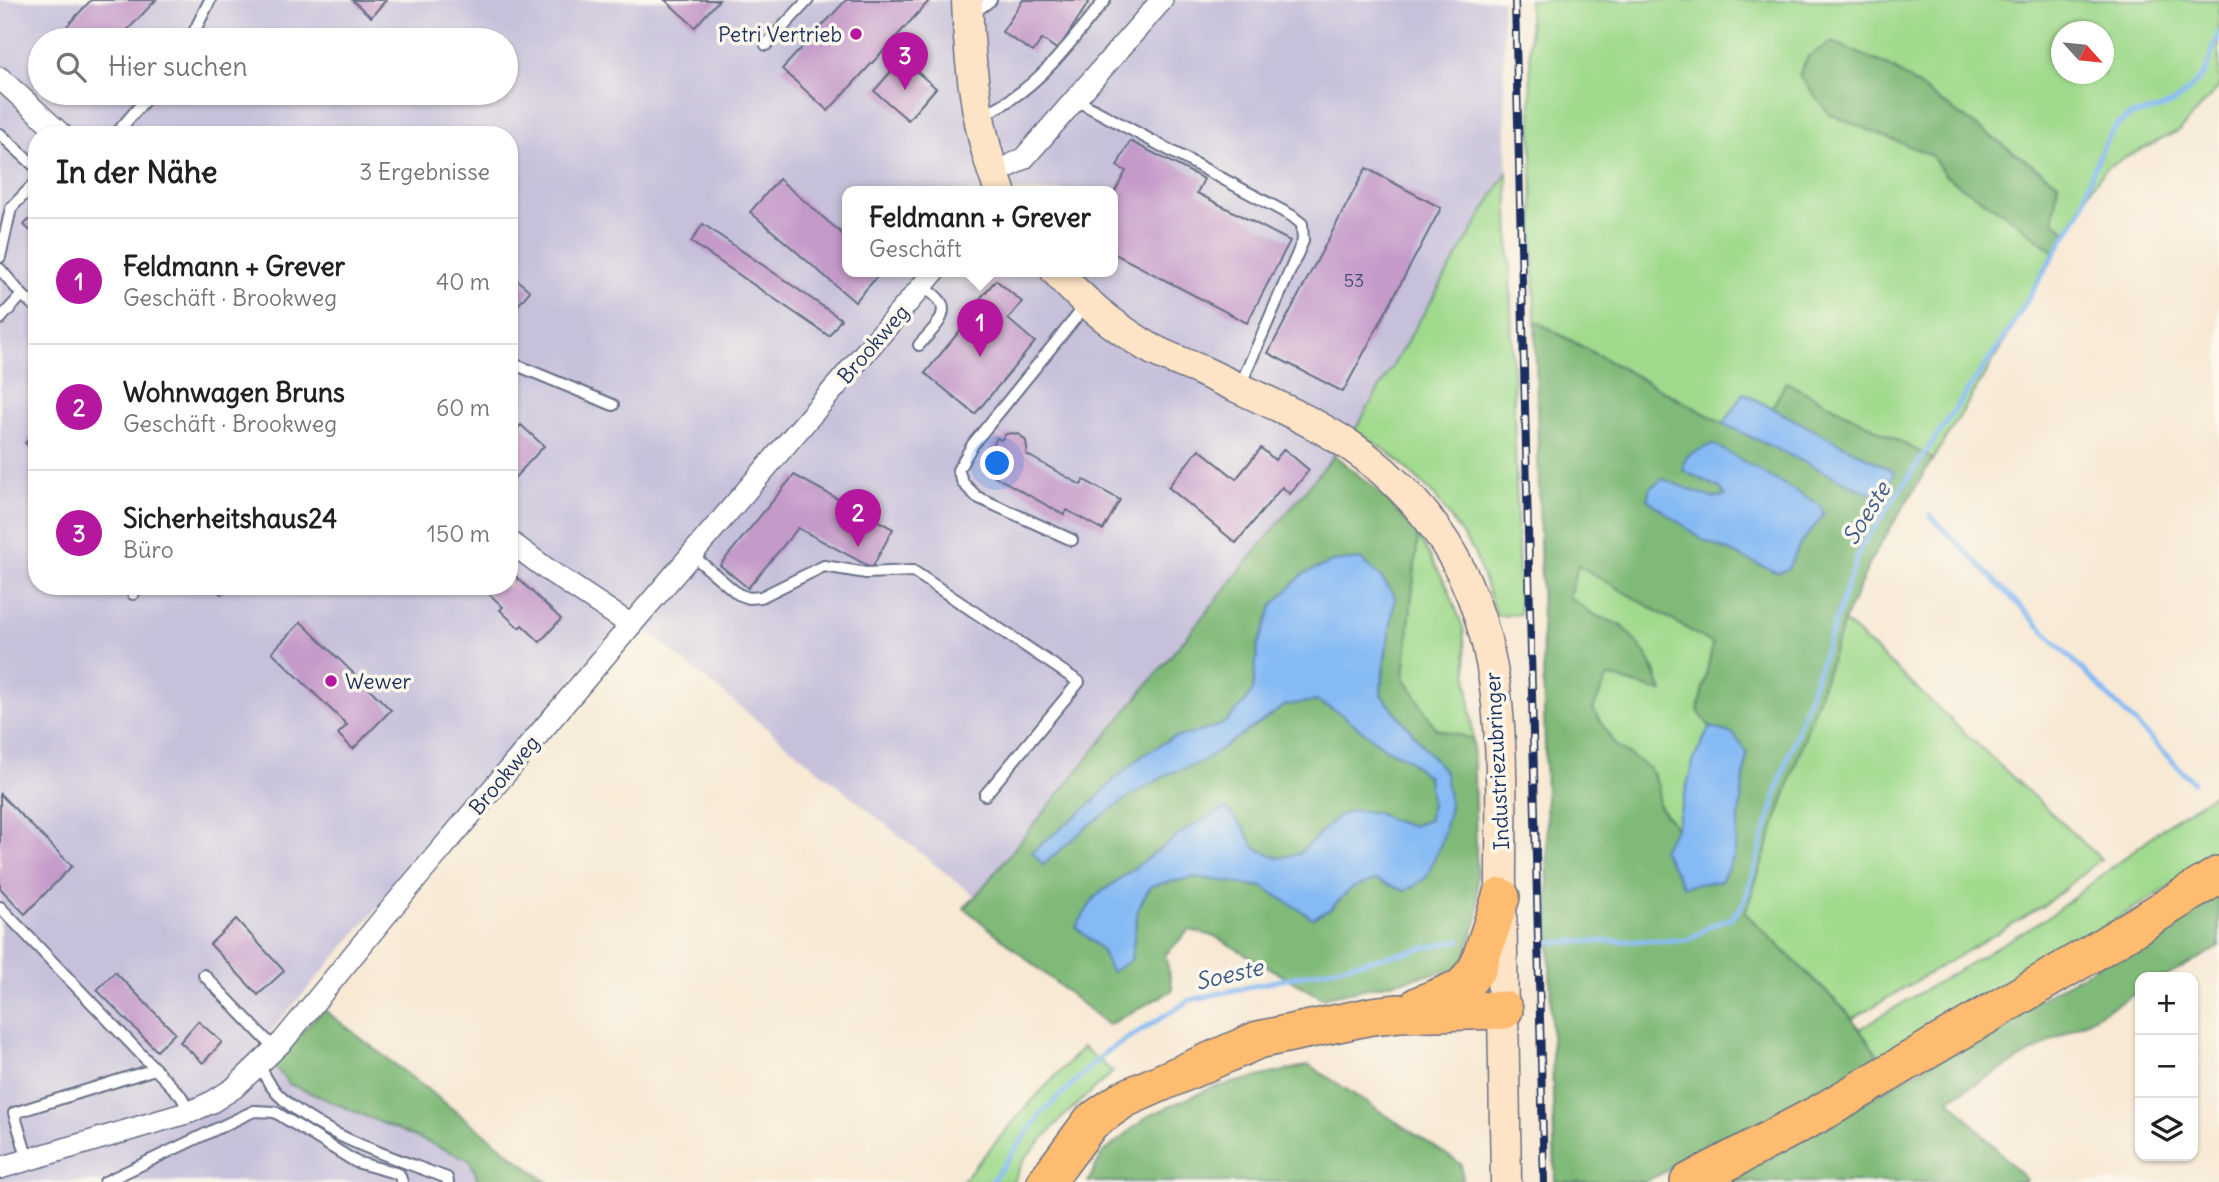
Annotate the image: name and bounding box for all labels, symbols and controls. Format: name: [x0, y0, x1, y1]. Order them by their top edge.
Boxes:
place label: Petri Vertrieb: [718, 21, 842, 48]
north arrow: [2051, 21, 2114, 84]
marker: Petri Vertrieb: [848, 26, 864, 42]
search box: [28, 28, 518, 105]
pin: 3: [882, 32, 928, 90]
icon: search: [52, 48, 90, 86]
text: Hier suchen: [108, 50, 248, 83]
text: In der Nähe: [56, 153, 218, 191]
text: 3 Ergebnisse: [359, 157, 490, 186]
popup: [842, 186, 1118, 277]
text: Feldmann + Grever: [869, 201, 1091, 234]
text: Geschäft: [869, 234, 962, 263]
text: Feldmann + Grever: [123, 250, 345, 283]
text: 1: [74, 267, 84, 296]
text: 40 m: [436, 267, 490, 296]
house number: 53: [1344, 269, 1364, 292]
text: Geschäft · Brookweg: [123, 283, 337, 312]
street label: Brookweg: [831, 299, 915, 389]
pin: 1: [957, 299, 1003, 357]
text: Wohnwagen Bruns: [123, 376, 345, 409]
text: 2: [73, 393, 85, 422]
text: 60 m: [436, 393, 490, 422]
text: Geschäft · Brookweg: [123, 409, 337, 438]
your location: [980, 446, 1014, 480]
water label: Soeste: [1836, 475, 1897, 550]
pin: 2: [835, 489, 881, 547]
text: Sicherheitshaus24: [123, 502, 337, 535]
text: 3: [72, 519, 86, 548]
text: 150 m: [427, 519, 490, 548]
text: Büro: [123, 535, 174, 564]
place label: Wewer: [345, 668, 411, 695]
street label: Industriezubringer: [1479, 671, 1515, 851]
marker: Wewer: [323, 673, 339, 689]
street label: Brookweg: [463, 730, 545, 820]
water label: Soeste: [1192, 952, 1267, 996]
map controls: [2135, 972, 2198, 1161]
button: +: [2135, 972, 2198, 1035]
button: −: [2135, 1035, 2198, 1098]
button: layers: [2135, 1098, 2198, 1161]

